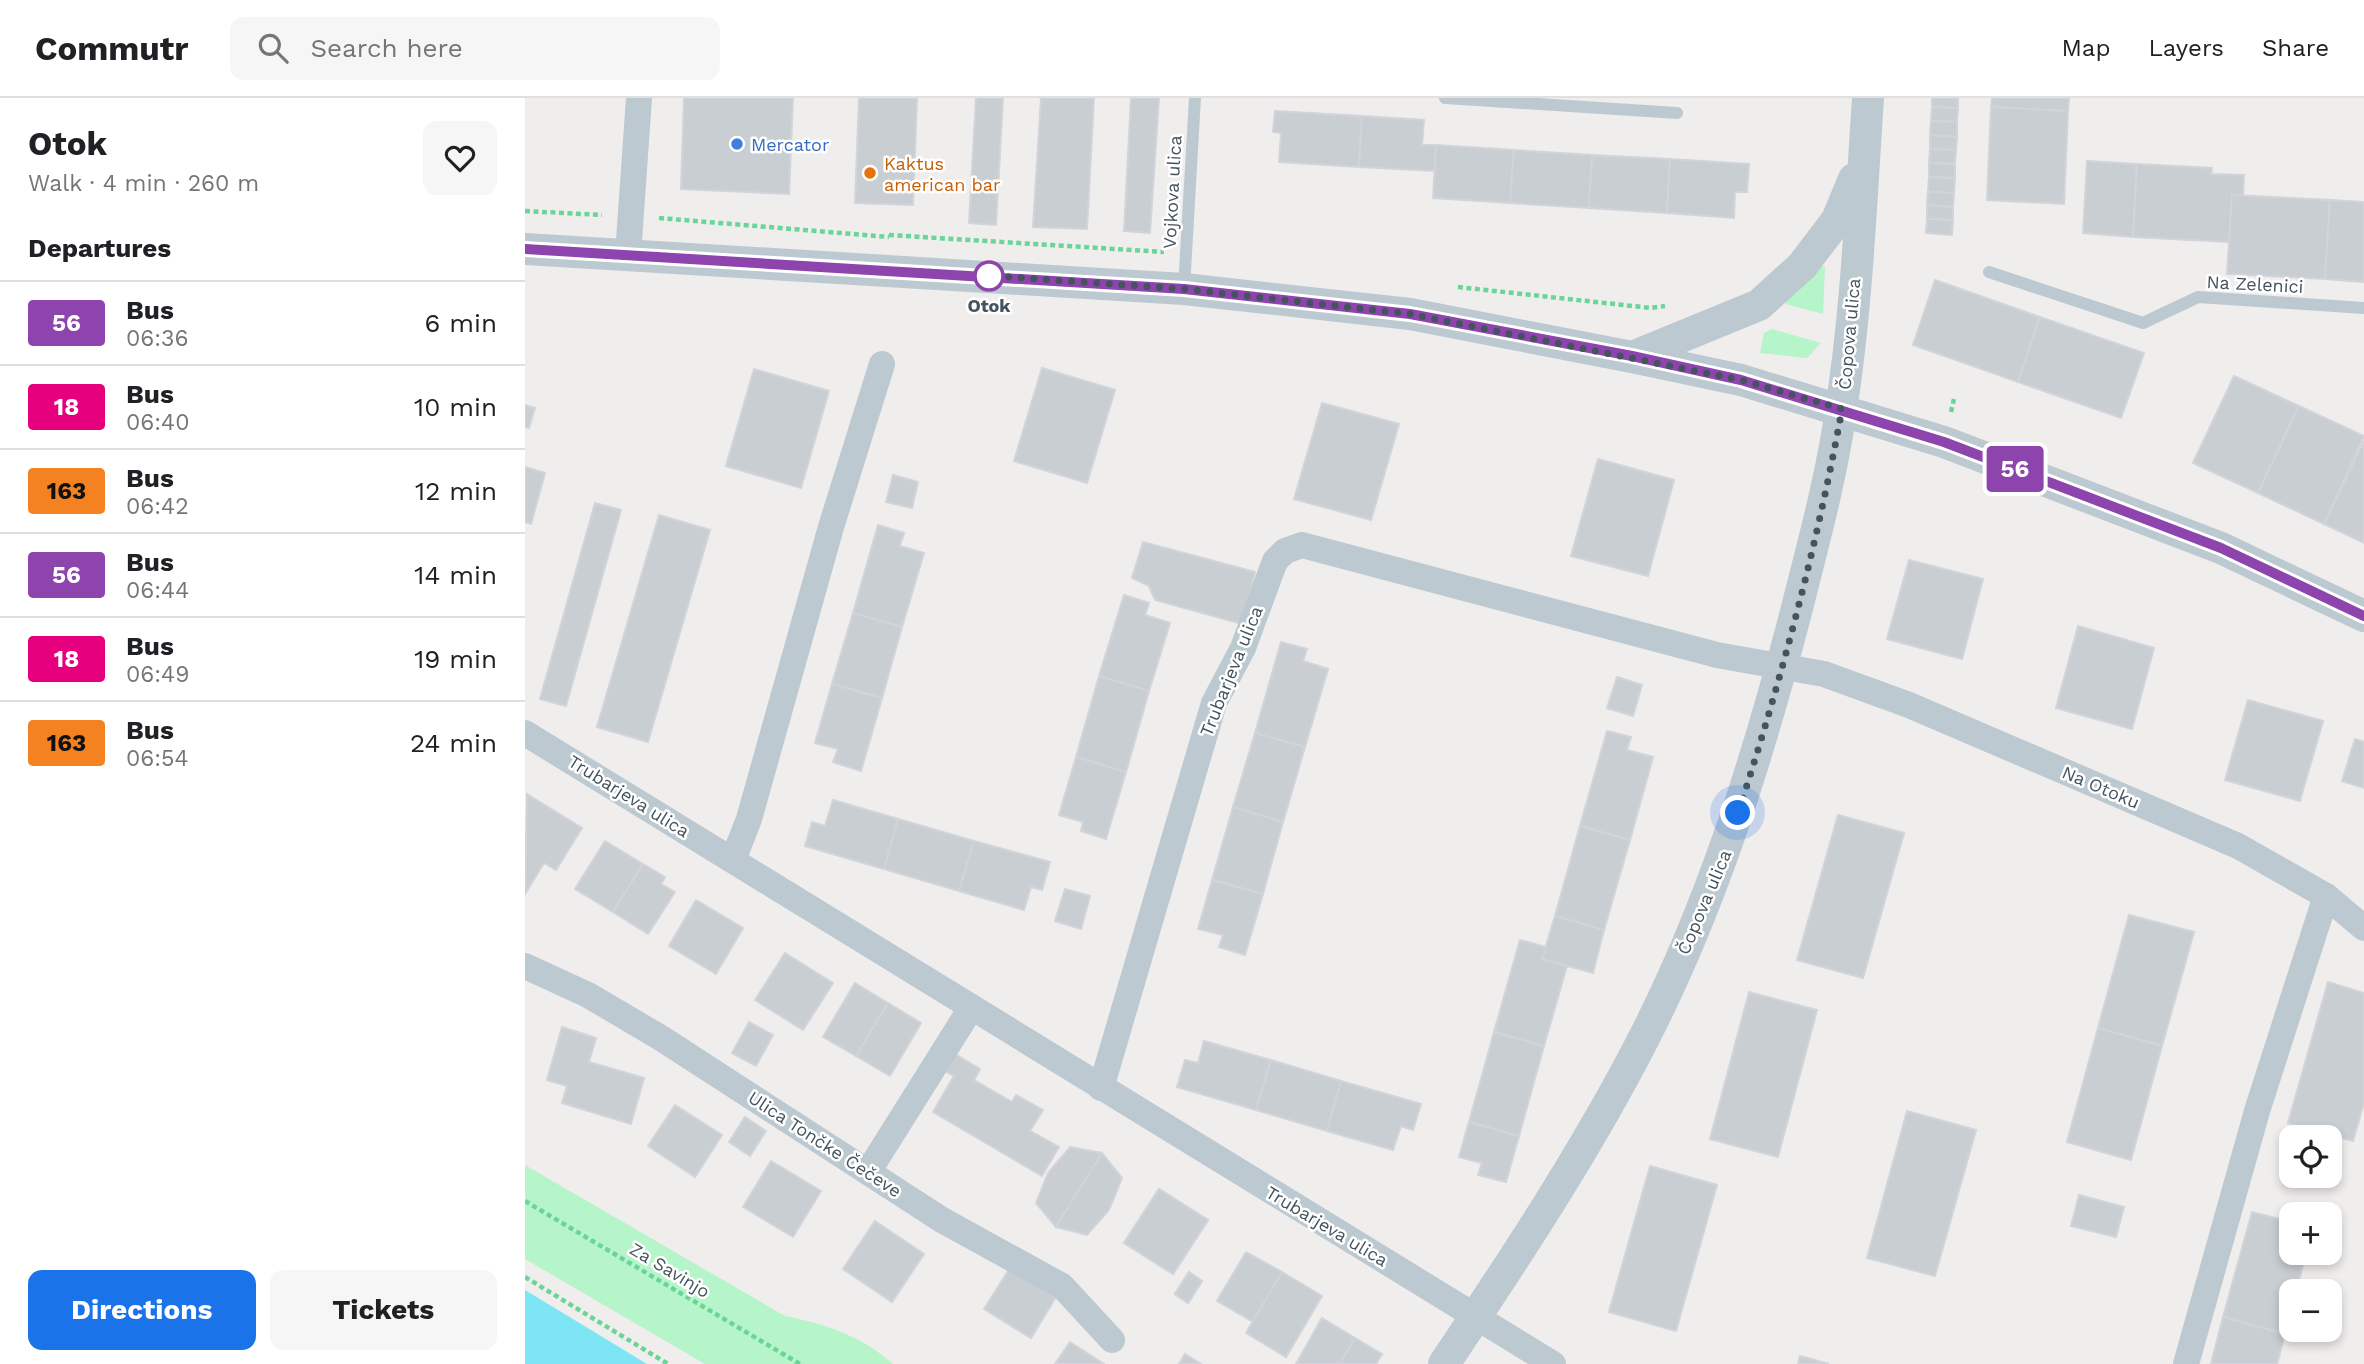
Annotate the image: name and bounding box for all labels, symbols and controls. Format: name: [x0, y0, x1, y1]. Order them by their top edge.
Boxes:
search box: [230, 17, 720, 80]
text: Commutr: [35, 29, 188, 68]
icon: search: [254, 29, 292, 67]
text: Search here: [310, 33, 463, 63]
text: Map: [2062, 34, 2110, 62]
text: Layers: [2148, 34, 2224, 62]
text: Share: [2262, 34, 2329, 62]
button: heart: [423, 121, 497, 195]
text: Otok: [28, 124, 107, 163]
place label: Mercator: [751, 134, 829, 155]
street label: Vojkova ulica: [1159, 135, 1185, 249]
marker: Mercator: [729, 136, 745, 152]
place label: Kaktus american bar: [884, 153, 1000, 195]
marker: Kaktus american bar: [862, 165, 878, 181]
text: Walk · 4 min · 260 m: [28, 170, 259, 197]
text: Departures: [28, 233, 171, 263]
marker: Otok: [974, 261, 1004, 291]
street label: Na Zelenici: [2206, 271, 2304, 297]
street label: Čopova ulica: [1834, 277, 1864, 391]
text: Bus: [126, 295, 174, 325]
place label: Otok: [967, 295, 1011, 316]
text: 6 min: [425, 308, 497, 338]
text: 56: [52, 309, 81, 337]
text: 06:36: [126, 325, 189, 352]
text: Bus: [126, 379, 174, 409]
text: 10 min: [414, 392, 497, 422]
text: 18: [54, 393, 79, 421]
text: 06:40: [126, 409, 189, 436]
line badge: 56: [1983, 446, 2047, 492]
text: 56: [2001, 455, 2029, 483]
text: Bus: [126, 463, 174, 493]
text: 12 min: [415, 476, 497, 506]
text: 163: [47, 477, 86, 505]
text: 06:42: [126, 493, 189, 520]
text: Bus: [126, 547, 174, 577]
text: 14 min: [414, 560, 497, 590]
text: 56: [52, 561, 81, 589]
text: 06:44: [126, 577, 189, 604]
street label: Trubarjeva ulica: [1195, 603, 1267, 739]
text: Bus: [126, 631, 174, 661]
text: 19 min: [414, 644, 497, 674]
text: 18: [54, 645, 79, 673]
text: 06:49: [126, 661, 189, 688]
text: Bus: [126, 715, 174, 745]
text: 24 min: [410, 728, 497, 758]
text: 163: [47, 729, 86, 757]
text: 06:54: [126, 745, 189, 772]
street label: Trubarjeva ulica: [565, 750, 693, 842]
street label: Na Otoku: [2059, 761, 2143, 813]
your location: [1720, 795, 1755, 830]
street label: Čopova ulica: [1672, 846, 1736, 958]
street label: Ulica Tončke Čečeve: [744, 1087, 906, 1201]
map controls: [2279, 1125, 2342, 1342]
button: locate: [2279, 1125, 2342, 1188]
street label: Trubarjeva ulica: [1262, 1181, 1392, 1271]
button: +: [2279, 1202, 2342, 1265]
street label: Za Savinjo: [626, 1238, 714, 1302]
button: Directions: [28, 1270, 256, 1350]
button: Tickets: [270, 1270, 497, 1350]
button: −: [2279, 1279, 2342, 1342]

